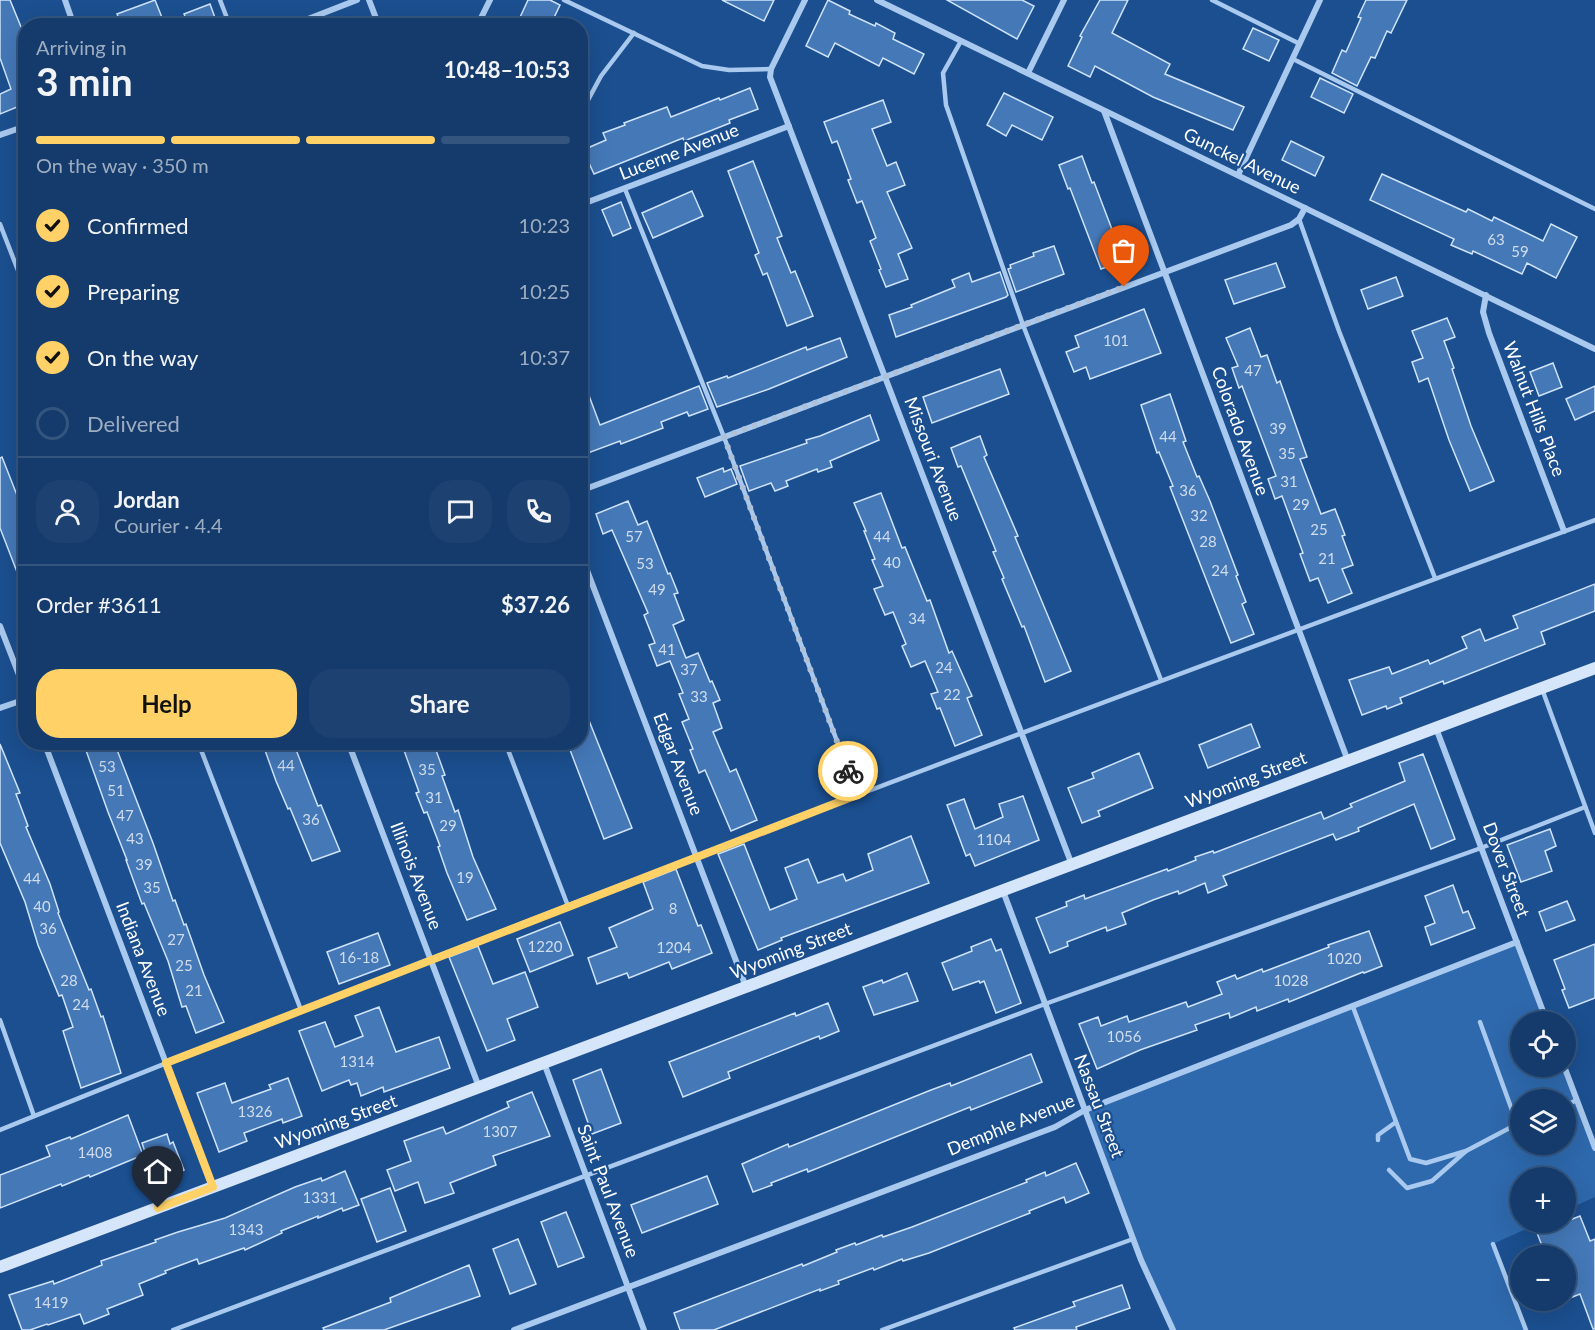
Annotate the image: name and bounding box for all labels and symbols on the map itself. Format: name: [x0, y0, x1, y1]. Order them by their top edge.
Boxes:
street label: Lucerne Avenue: [616, 118, 742, 184]
street label: Gunckel Avenue: [1180, 122, 1305, 198]
pin: [1098, 225, 1149, 287]
house number: 63: [1487, 230, 1505, 248]
house number: 59: [1511, 242, 1529, 260]
house number: 101: [1103, 331, 1129, 349]
street label: Walnut Hills Place: [1499, 338, 1571, 479]
house number: 47: [1244, 361, 1262, 379]
street label: Colorado Avenue: [1207, 363, 1274, 498]
street label: Missouri Avenue: [900, 393, 968, 524]
house number: 39: [1269, 419, 1287, 437]
house number: 44: [1159, 427, 1177, 445]
house number: 35: [1278, 444, 1296, 462]
house number: 31: [1280, 472, 1298, 490]
house number: 36: [1179, 481, 1197, 499]
house number: 29: [1292, 495, 1310, 513]
house number: 32: [1190, 506, 1208, 524]
house number: 25: [1310, 520, 1328, 538]
house number: 57: [625, 527, 643, 545]
house number: 44: [873, 527, 891, 545]
house number: 28: [1199, 532, 1217, 550]
house number: 21: [1318, 549, 1336, 567]
house number: 40: [883, 553, 901, 571]
house number: 53: [636, 554, 654, 572]
house number: 24: [1211, 561, 1229, 579]
house number: 49: [648, 580, 666, 598]
house number: 34: [908, 609, 926, 627]
house number: 41: [658, 640, 676, 658]
house number: 24: [935, 658, 953, 676]
house number: 37: [680, 660, 698, 678]
house number: 22: [943, 685, 961, 703]
house number: 33: [690, 687, 708, 705]
street label: Edgar Avenue: [649, 709, 709, 818]
courier: [818, 741, 878, 801]
street label: Wyoming Street: [1182, 746, 1310, 812]
house number: 44: [277, 756, 295, 774]
house number: 53: [98, 757, 116, 775]
house number: 35: [418, 760, 436, 778]
house number: 51: [107, 781, 125, 799]
house number: 31: [425, 788, 443, 806]
house number: 47: [116, 806, 134, 824]
house number: 36: [302, 810, 320, 828]
house number: 29: [439, 816, 457, 834]
street label: Illinois Avenue: [386, 819, 448, 933]
street label: Dover Street: [1479, 819, 1535, 921]
house number: 43: [126, 829, 144, 847]
house number: 1104: [977, 830, 1012, 848]
house number: 39: [135, 855, 153, 873]
house number: 19: [456, 868, 474, 886]
house number: 44: [23, 869, 41, 887]
house number: 35: [143, 878, 161, 896]
house number: 40: [33, 897, 51, 915]
street label: Indiana Avenue: [112, 898, 176, 1019]
house number: 8: [669, 899, 677, 917]
street label: Wyoming Street: [727, 917, 855, 983]
house number: 36: [39, 919, 57, 937]
house number: 27: [167, 930, 185, 948]
house number: 1220: [528, 937, 563, 955]
house number: 1204: [657, 938, 692, 956]
house number: 16-18: [339, 948, 379, 966]
house number: 1020: [1327, 949, 1362, 967]
house number: 25: [175, 956, 193, 974]
house number: 28: [60, 971, 78, 989]
house number: 1028: [1274, 971, 1308, 989]
house number: 21: [185, 981, 203, 999]
house number: 24: [72, 995, 90, 1013]
house number: 1056: [1107, 1027, 1142, 1045]
street label: Nassau Street: [1070, 1051, 1130, 1161]
house number: 1314: [340, 1052, 375, 1070]
street label: Wyoming Street: [272, 1089, 400, 1153]
street label: Demphle Avenue: [944, 1089, 1077, 1160]
house number: 1326: [238, 1102, 273, 1120]
street label: Saint Paul Avenue: [573, 1121, 645, 1261]
house number: 1307: [483, 1122, 518, 1140]
house number: 1408: [78, 1143, 112, 1161]
pin: [132, 1146, 183, 1208]
house number: 1331: [303, 1188, 337, 1206]
house number: 1343: [229, 1220, 263, 1238]
house number: 1419: [34, 1293, 68, 1311]

